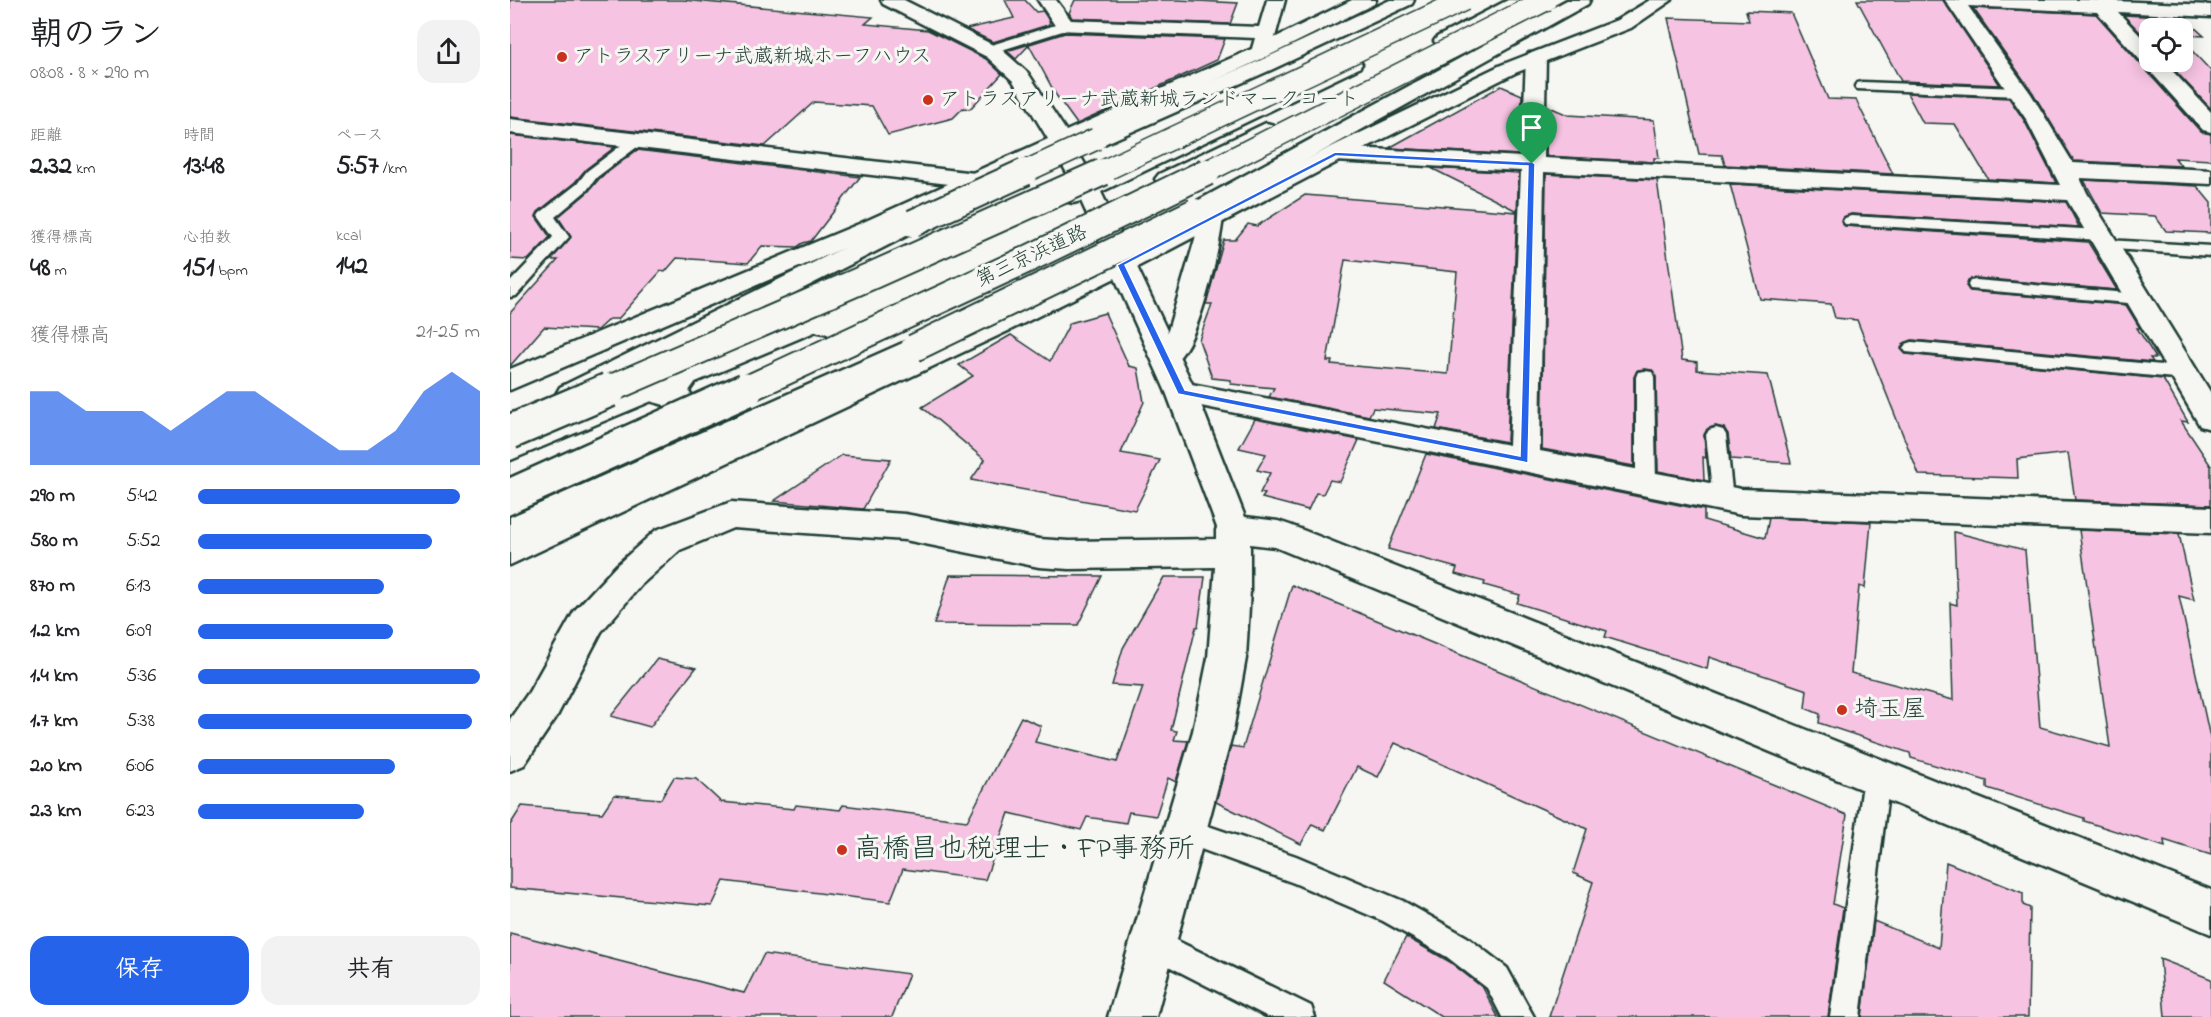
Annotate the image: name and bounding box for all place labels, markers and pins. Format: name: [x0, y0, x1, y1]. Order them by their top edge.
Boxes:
place label: アトラスアリーナ武蔵新城ホーフハウス: [574, 43, 931, 72]
marker: アトラスアリーナ武蔵新城ホーフハウス: [555, 50, 569, 64]
place label: アトラスアリーナ武蔵新城ランドマークコート: [940, 86, 1359, 115]
marker: アトラスアリーナ武蔵新城ランドマークコート: [921, 93, 935, 107]
pin: [1506, 102, 1557, 164]
place label: 埼玉屋: [1854, 693, 1926, 728]
marker: 埼玉屋: [1835, 703, 1849, 717]
place label: 高橋昌也税理士・FP事務所: [854, 830, 1195, 871]
marker: 高橋昌也税理士・FP事務所: [835, 843, 849, 857]

